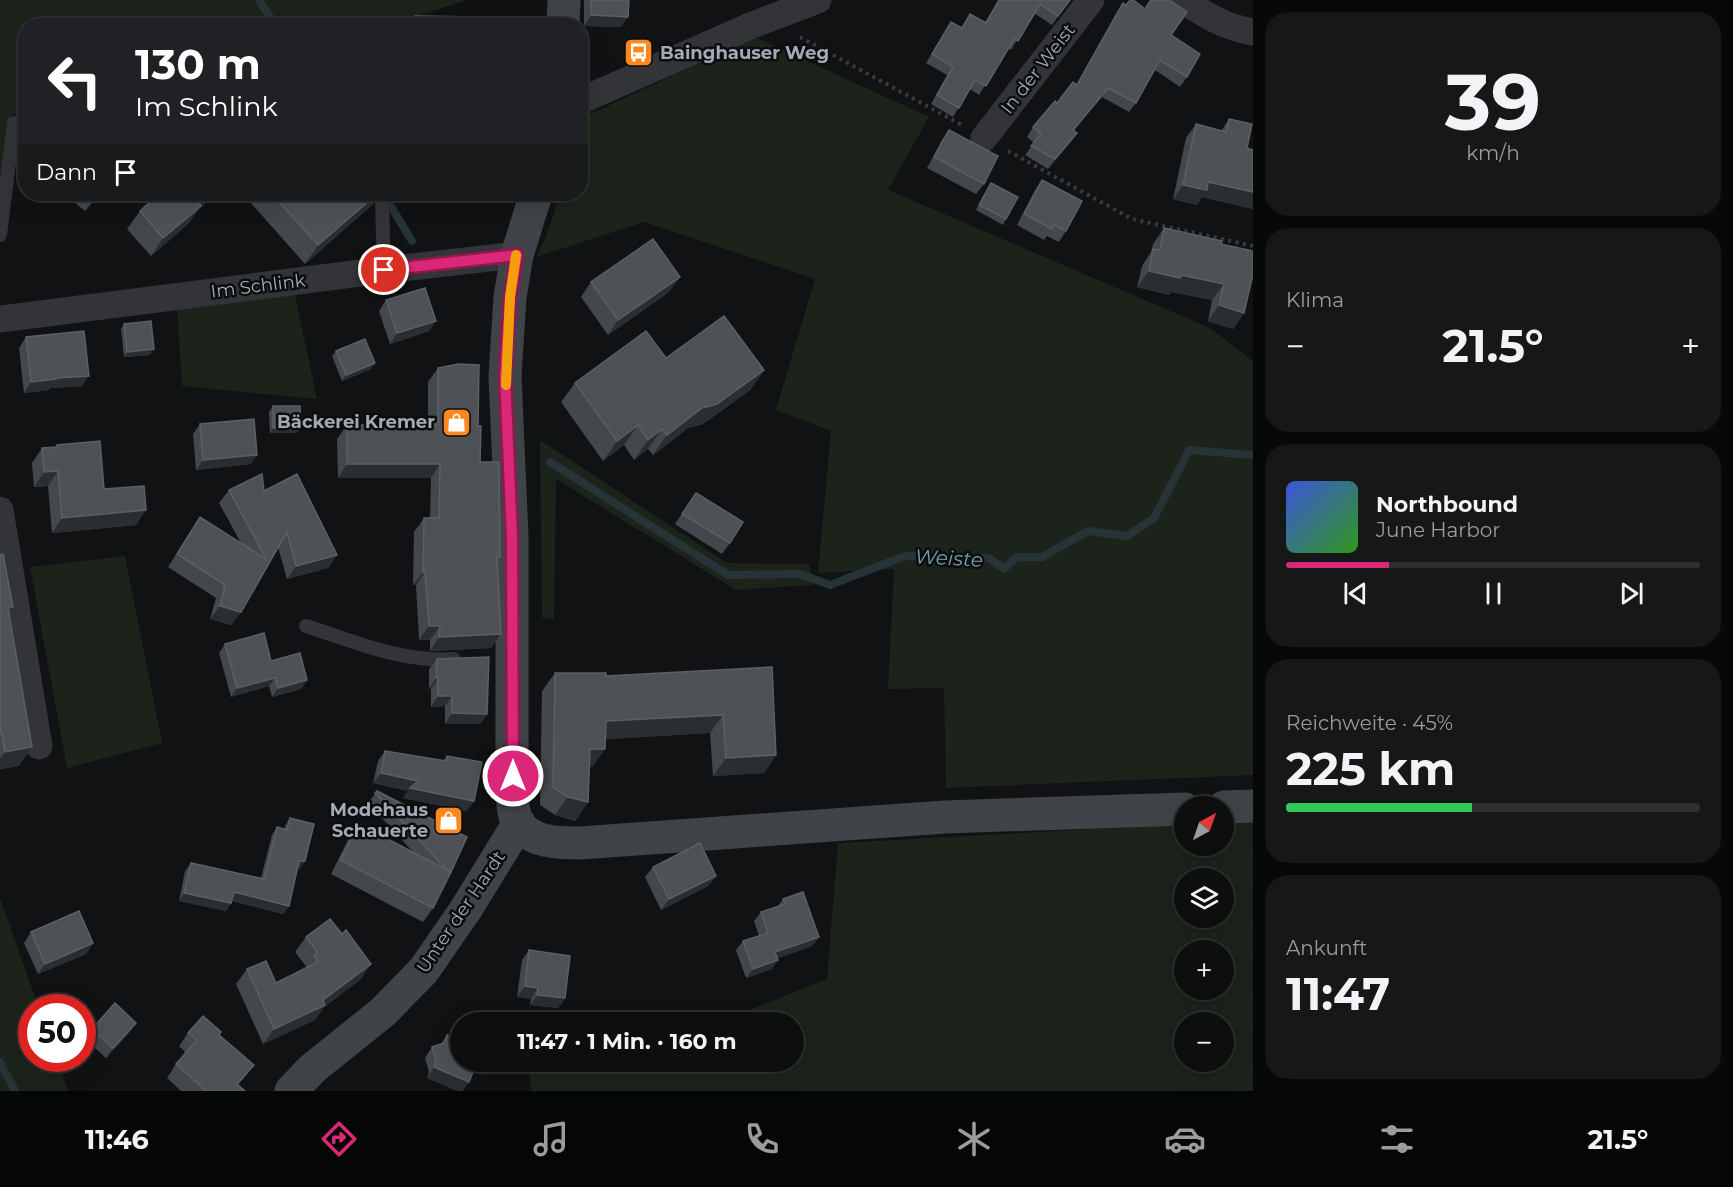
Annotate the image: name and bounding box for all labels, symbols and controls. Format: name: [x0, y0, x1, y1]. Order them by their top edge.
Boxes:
street label: In der Weist: [996, 20, 1080, 118]
bus stop icon: Bainghauser Weg: [623, 37, 655, 69]
text: 130 m: [135, 38, 261, 90]
icon: left: [36, 42, 114, 120]
place label: Bainghauser Weg: [660, 42, 829, 64]
text: 39: [1445, 54, 1541, 150]
text: Im Schlink: [135, 90, 278, 123]
text: km/h: [1466, 141, 1520, 165]
icon: arrive: [109, 156, 142, 189]
text: Dann: [36, 159, 97, 186]
pin: [358, 244, 409, 295]
icon: arrive: [367, 253, 400, 286]
street label: Im Schlink: [209, 269, 307, 303]
text: Klima: [1286, 288, 1344, 312]
text: 21.5°: [1442, 318, 1544, 373]
text: −: [1286, 326, 1305, 366]
text: +: [1681, 326, 1700, 366]
shop icon: Bäckerei Kremer: [440, 406, 472, 438]
place label: Bäckerei Kremer: [277, 411, 435, 433]
text: Northbound: [1376, 491, 1518, 518]
text: June Harbor: [1376, 518, 1500, 542]
water label: Weiste: [915, 544, 983, 572]
icon: previous: [1339, 577, 1372, 610]
icon: pause: [1477, 577, 1510, 610]
icon: next: [1615, 577, 1648, 610]
text: Reichweite · 45%: [1286, 711, 1453, 735]
text: 225 km: [1286, 741, 1455, 796]
position arrow: [481, 744, 545, 808]
north arrow: [1174, 796, 1234, 856]
map controls: [1174, 796, 1234, 1072]
place label: Modehaus Schauerte: [330, 799, 428, 842]
shop icon: Modehaus Schauerte: [433, 804, 465, 836]
street label: Unter der Hardt: [412, 847, 510, 977]
button: layers: [1174, 868, 1234, 928]
text: Ankunft: [1286, 936, 1367, 960]
button: +: [1174, 940, 1234, 1000]
text: 11:47: [1286, 966, 1390, 1021]
speed limit sign: 50: [18, 994, 96, 1072]
button: −: [1174, 1012, 1234, 1072]
text: 11:47 · 1 Min. · 160 m: [517, 1028, 737, 1055]
icon: directions: [318, 1118, 360, 1160]
icon: music: [530, 1118, 572, 1160]
icon: phone: [741, 1118, 783, 1160]
icon: climate: [953, 1118, 995, 1160]
icon: car: [1164, 1118, 1206, 1160]
icon: filters: [1376, 1118, 1418, 1160]
text: 11:46: [85, 1123, 149, 1156]
text: 21.5°: [1587, 1123, 1648, 1156]

